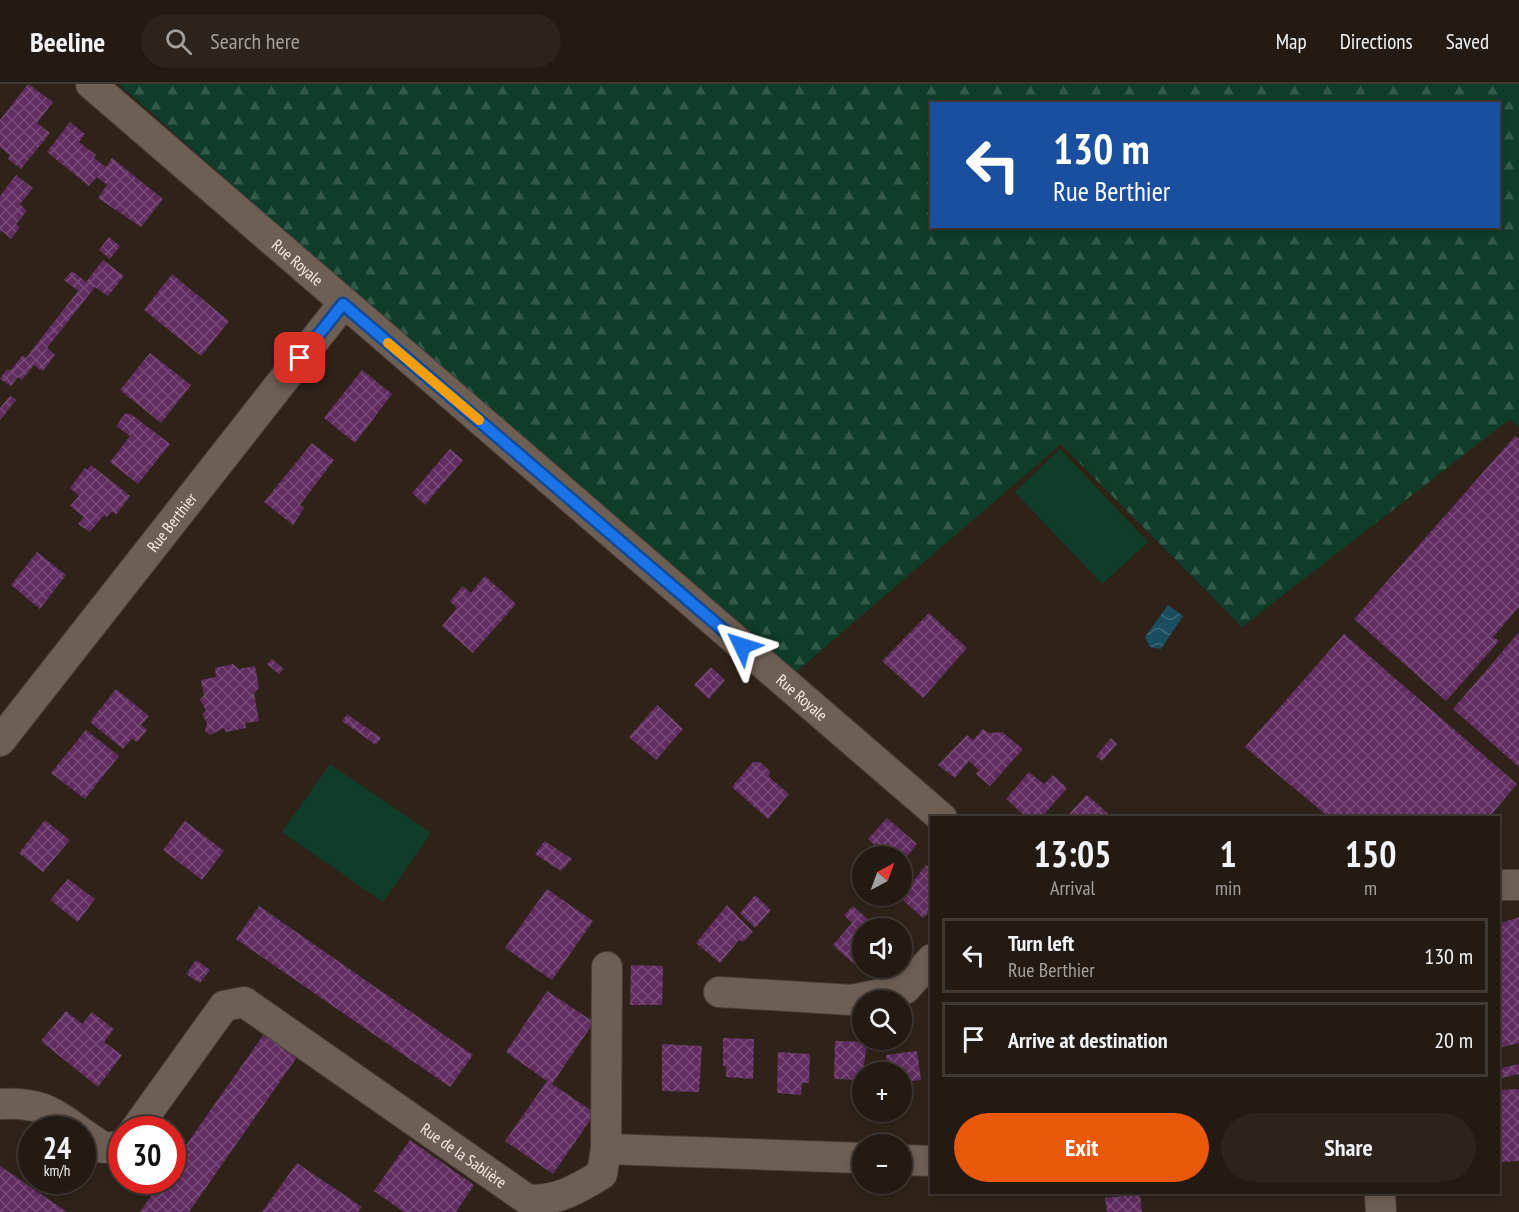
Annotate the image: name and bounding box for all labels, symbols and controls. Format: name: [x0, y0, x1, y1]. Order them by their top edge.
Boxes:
search box: [141, 14, 561, 68]
text: Beeline: [30, 23, 105, 60]
icon: search: [162, 25, 195, 58]
text: Search here: [210, 27, 300, 55]
text: Map: [1276, 28, 1307, 55]
text: Directions: [1340, 28, 1413, 55]
text: Saved: [1446, 28, 1489, 55]
text: 130 m: [1053, 121, 1150, 176]
icon: left: [954, 126, 1032, 204]
text: Rue Berthier: [1053, 174, 1170, 208]
street label: Rue Royale: [268, 235, 327, 290]
pin: [274, 332, 325, 383]
icon: arrive: [283, 341, 316, 374]
street label: Rue Berthier: [142, 488, 201, 556]
position arrow: [710, 614, 774, 678]
street label: Rue Royale: [772, 670, 832, 725]
text: 13:05: [1034, 830, 1111, 877]
text: 1: [1219, 830, 1237, 877]
text: 150: [1345, 830, 1396, 877]
north arrow: [852, 846, 912, 906]
map controls: [852, 846, 912, 1194]
text: Arrival: [1050, 875, 1095, 901]
text: min: [1215, 875, 1241, 901]
text: m: [1364, 875, 1377, 901]
button: sound: [852, 918, 912, 978]
text: Turn left: [1008, 929, 1074, 957]
icon: left: [957, 939, 990, 972]
text: 130 m: [1424, 942, 1473, 970]
text: Rue Berthier: [1008, 957, 1095, 983]
button: search: [852, 990, 912, 1050]
icon: arrive: [957, 1023, 990, 1056]
text: Arrive at destination: [1008, 1026, 1168, 1054]
text: 20 m: [1434, 1026, 1473, 1054]
button: +: [852, 1062, 912, 1122]
button: Exit: [954, 1113, 1209, 1182]
button: Share: [1221, 1113, 1476, 1182]
speed limit sign: 30: [108, 1116, 186, 1194]
street label: Rue de la Sablière: [417, 1118, 511, 1192]
text: 24: [43, 1128, 71, 1167]
button: −: [852, 1134, 912, 1194]
text: km/h: [44, 1161, 70, 1180]

